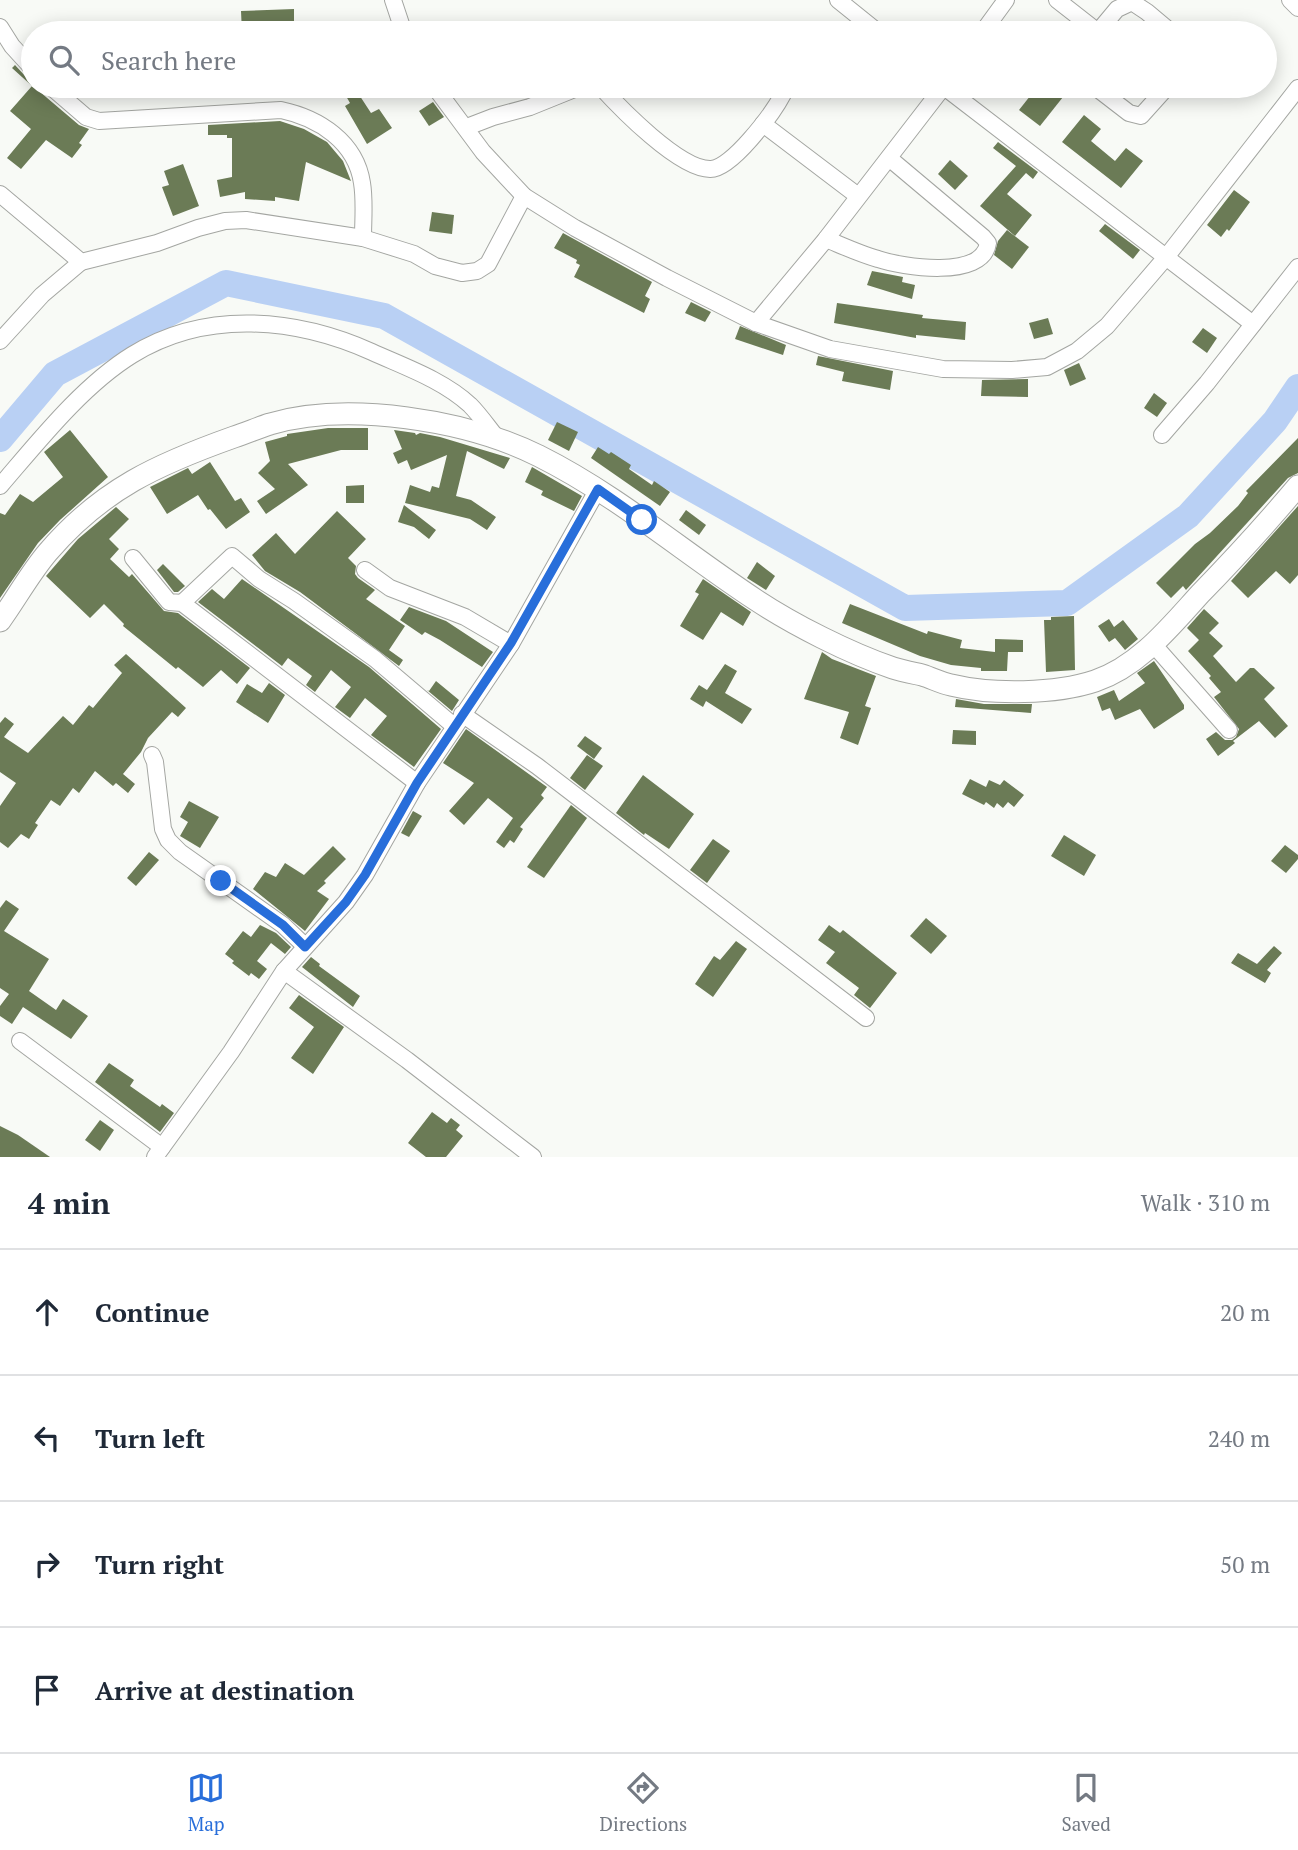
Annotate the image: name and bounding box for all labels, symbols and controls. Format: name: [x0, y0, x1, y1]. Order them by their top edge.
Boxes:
search box: [21, 21, 1277, 98]
icon: search: [45, 41, 83, 79]
text: Search here: [101, 43, 236, 77]
route start: [626, 504, 657, 535]
route end: [205, 865, 236, 896]
text: 4 min: [28, 1183, 110, 1223]
text: Walk · 310 m: [1141, 1187, 1270, 1218]
icon: ahead: [28, 1293, 66, 1331]
text: Continue: [95, 1295, 209, 1329]
text: 20 m: [1220, 1297, 1270, 1328]
icon: left: [28, 1419, 66, 1457]
text: Turn left: [95, 1421, 205, 1455]
text: 240 m: [1208, 1423, 1270, 1454]
icon: right: [28, 1545, 66, 1583]
text: Turn right: [95, 1547, 224, 1581]
text: 50 m: [1220, 1549, 1270, 1580]
icon: arrive: [28, 1671, 66, 1709]
text: Arrive at destination: [95, 1673, 354, 1707]
tab: Map: [187, 1769, 225, 1836]
tab: Directions: [600, 1769, 687, 1836]
tab: Saved: [1062, 1769, 1111, 1836]

